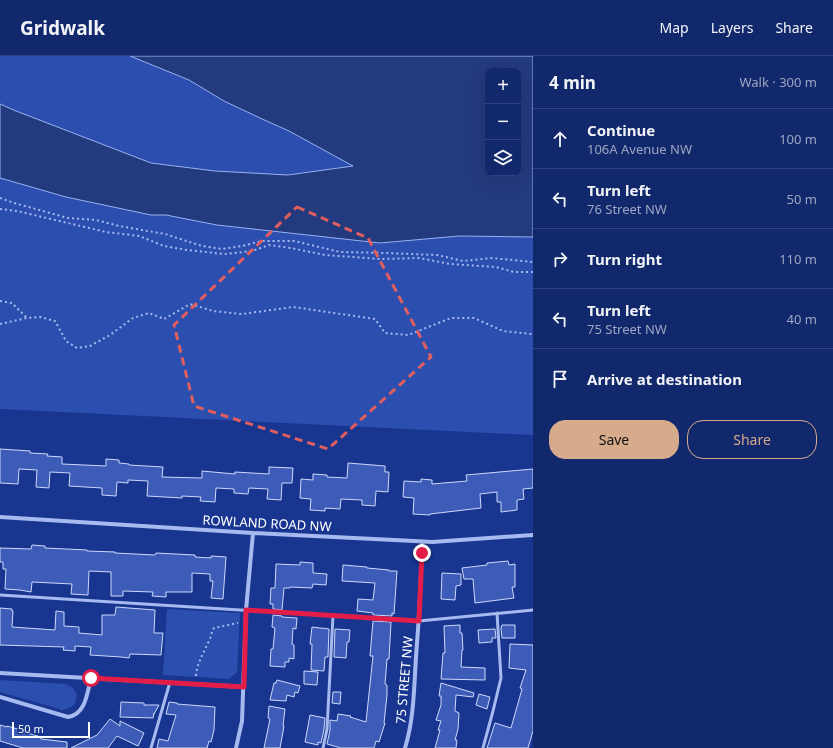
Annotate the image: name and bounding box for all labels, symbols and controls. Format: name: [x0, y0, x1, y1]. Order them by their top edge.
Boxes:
text: Gridwalk: [20, 15, 105, 41]
text: Map: [660, 18, 689, 37]
text: Layers: [711, 18, 753, 37]
text: Share: [775, 18, 813, 37]
map controls: [485, 68, 521, 176]
button: +: [485, 68, 521, 104]
text: 4 min: [549, 71, 596, 94]
text: Walk · 300 m: [739, 73, 817, 91]
button: −: [485, 104, 521, 140]
text: Continue: [587, 120, 655, 140]
icon: ahead: [549, 128, 571, 150]
text: 100 m: [779, 130, 817, 148]
button: layers: [485, 140, 521, 176]
text: 106A Avenue NW: [587, 140, 692, 158]
text: Turn left: [587, 180, 651, 200]
icon: left: [549, 188, 571, 210]
text: 50 m: [787, 190, 817, 208]
text: 76 Street NW: [587, 200, 667, 218]
icon: right: [549, 248, 571, 270]
text: Turn right: [587, 249, 662, 269]
text: 110 m: [779, 250, 817, 268]
text: Turn left: [587, 300, 651, 320]
icon: left: [549, 308, 571, 330]
text: 40 m: [787, 310, 817, 328]
text: 75 Street NW: [587, 320, 667, 338]
icon: arrive: [549, 368, 571, 390]
text: Arrive at destination: [587, 369, 742, 389]
button: Save: [549, 420, 679, 459]
button: Share: [687, 420, 817, 459]
street label: ROWLAND ROAD NW: [202, 511, 332, 535]
route end: [413, 544, 431, 562]
street label: 75 STREET NW: [391, 636, 417, 724]
route start: [82, 669, 100, 687]
scale bar: [12, 720, 90, 739]
text: 50 m: [18, 721, 44, 736]

